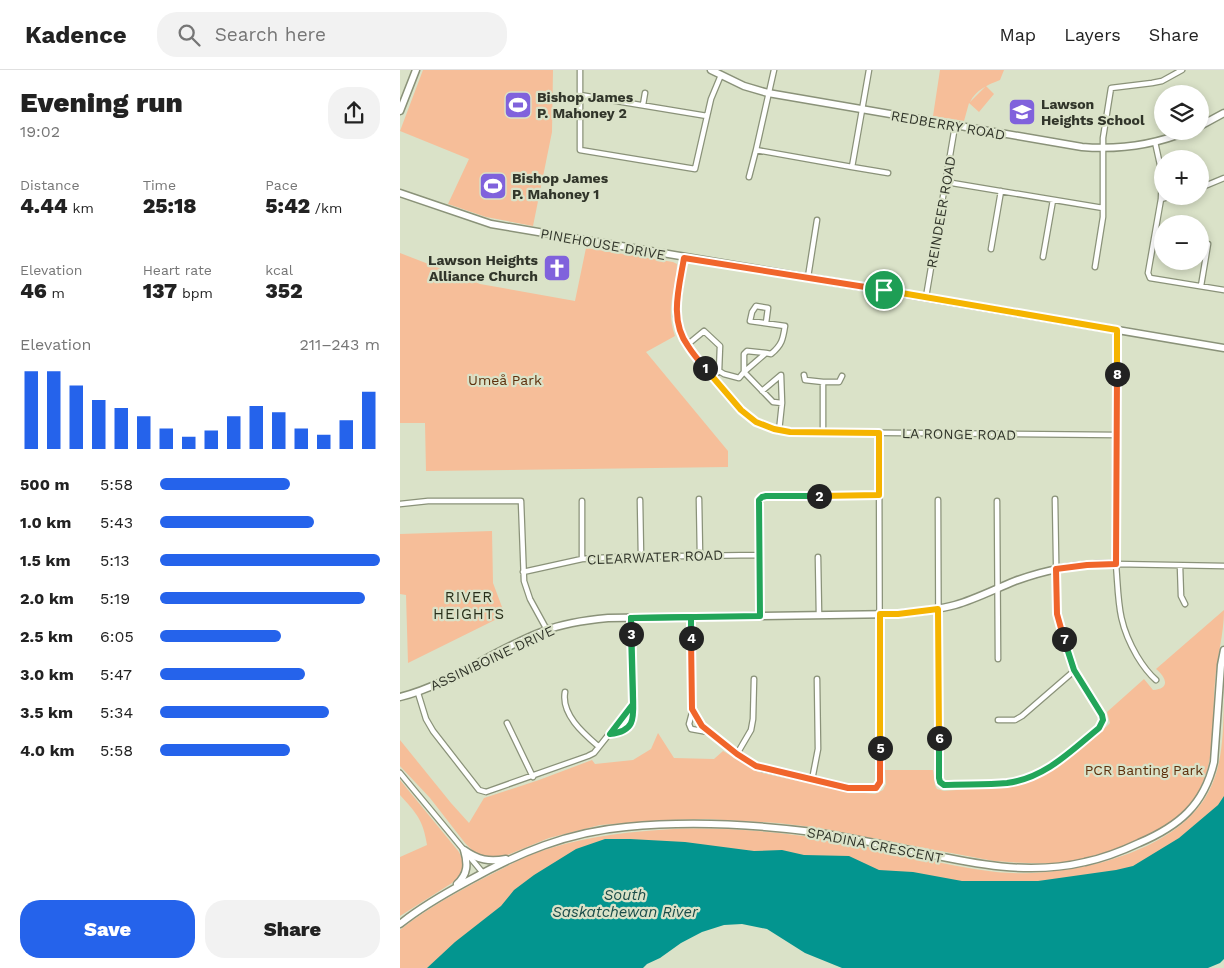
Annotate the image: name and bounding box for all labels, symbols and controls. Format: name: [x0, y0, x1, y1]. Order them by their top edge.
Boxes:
search box: [157, 12, 507, 57]
text: Kadence: [25, 21, 127, 49]
icon: search: [175, 21, 203, 49]
text: Search here: [215, 23, 326, 46]
text: Map: [999, 24, 1036, 45]
text: Layers: [1064, 24, 1121, 45]
text: Share: [1149, 24, 1199, 45]
map controls: [1154, 85, 1209, 270]
button: layers: [1154, 85, 1209, 140]
text: Evening run: [20, 86, 183, 119]
button: share: [328, 87, 380, 139]
place label: Bishop James P. Mahoney 2: [537, 89, 634, 121]
sports icon: Bishop James P. Mahoney 2: [503, 90, 533, 120]
place label: Lawson Heights School: [1041, 96, 1145, 128]
school or university icon: Lawson Heights School: [1007, 97, 1037, 127]
street label: REDBERRY ROAD: [890, 107, 1006, 143]
text: 19:02: [20, 122, 60, 141]
button: +: [1154, 150, 1209, 205]
street label: REINDEER ROAD: [923, 155, 959, 269]
place label: Bishop James P. Mahoney 1: [512, 170, 609, 202]
sports icon: Bishop James P. Mahoney 1: [478, 171, 508, 201]
text: Distance: [20, 177, 80, 193]
text: Time: [143, 177, 176, 193]
text: Pace: [265, 177, 298, 193]
text: 4.44: [20, 193, 68, 218]
text: 25:18: [143, 193, 197, 218]
text: 5:42: [265, 193, 310, 218]
text: km: [68, 200, 94, 216]
text: /km: [310, 200, 342, 216]
button: −: [1154, 215, 1209, 270]
street label: PINEHOUSE DRIVE: [539, 225, 667, 263]
place label: Lawson Heights Alliance Church: [428, 252, 539, 284]
church icon: Lawson Heights Alliance Church: [542, 253, 572, 283]
text: Elevation: [20, 262, 83, 278]
text: Heart rate: [143, 262, 212, 278]
text: kcal: [265, 262, 293, 278]
pin: [863, 269, 905, 311]
icon: arrive: [870, 276, 898, 304]
text: 46: [20, 278, 47, 303]
text: 137: [143, 278, 177, 303]
text: 352: [265, 278, 303, 303]
text: m: [47, 285, 65, 301]
text: bpm: [177, 285, 213, 301]
text: Elevation: [20, 335, 91, 354]
text: 211–243 m: [300, 335, 380, 354]
pin: 1: [692, 356, 718, 380]
text: 1: [702, 360, 709, 376]
pin: 8: [1104, 362, 1130, 386]
text: 8: [1113, 366, 1122, 382]
park label: Umeå Park: [468, 372, 542, 388]
street label: LA RONGE ROAD: [902, 425, 1016, 443]
text: 500 m: [20, 475, 70, 494]
text: 5:58: [100, 475, 133, 494]
pin: 2: [806, 484, 832, 508]
text: 2: [815, 488, 824, 504]
text: 1.0 km: [20, 513, 71, 532]
text: 5:43: [100, 513, 133, 532]
street label: CLEARWATER ROAD: [587, 547, 723, 567]
text: 1.5 km: [20, 551, 70, 570]
text: 5:13: [100, 551, 130, 570]
district label: RIVER HEIGHTS: [433, 588, 505, 623]
text: 2.0 km: [20, 589, 74, 608]
text: 5:19: [100, 589, 130, 608]
street label: ASSINIBOINE DRIVE: [427, 622, 557, 694]
pin: 3: [618, 622, 644, 646]
text: 3: [627, 626, 636, 642]
pin: 4: [678, 626, 704, 650]
pin: 7: [1052, 626, 1076, 652]
text: 2.5 km: [20, 627, 73, 646]
text: 6:05: [100, 627, 134, 646]
text: 4: [687, 630, 696, 646]
text: 7: [1060, 631, 1069, 647]
text: 3.0 km: [20, 665, 74, 684]
text: 5:47: [100, 665, 132, 684]
text: 3.5 km: [20, 703, 73, 722]
text: 5:34: [100, 703, 133, 722]
pin: 6: [926, 726, 952, 750]
text: 6: [935, 730, 944, 746]
pin: 5: [868, 736, 892, 760]
text: 5: [876, 740, 885, 756]
text: 4.0 km: [20, 741, 75, 760]
text: 5:58: [100, 741, 133, 760]
park label: PCR Banting Park: [1085, 762, 1203, 778]
street label: SPADINA CRESCENT: [806, 824, 945, 866]
water label: South Saskatchewan River: [552, 886, 699, 921]
button: Save: [20, 900, 195, 958]
button: Share: [205, 900, 380, 958]

